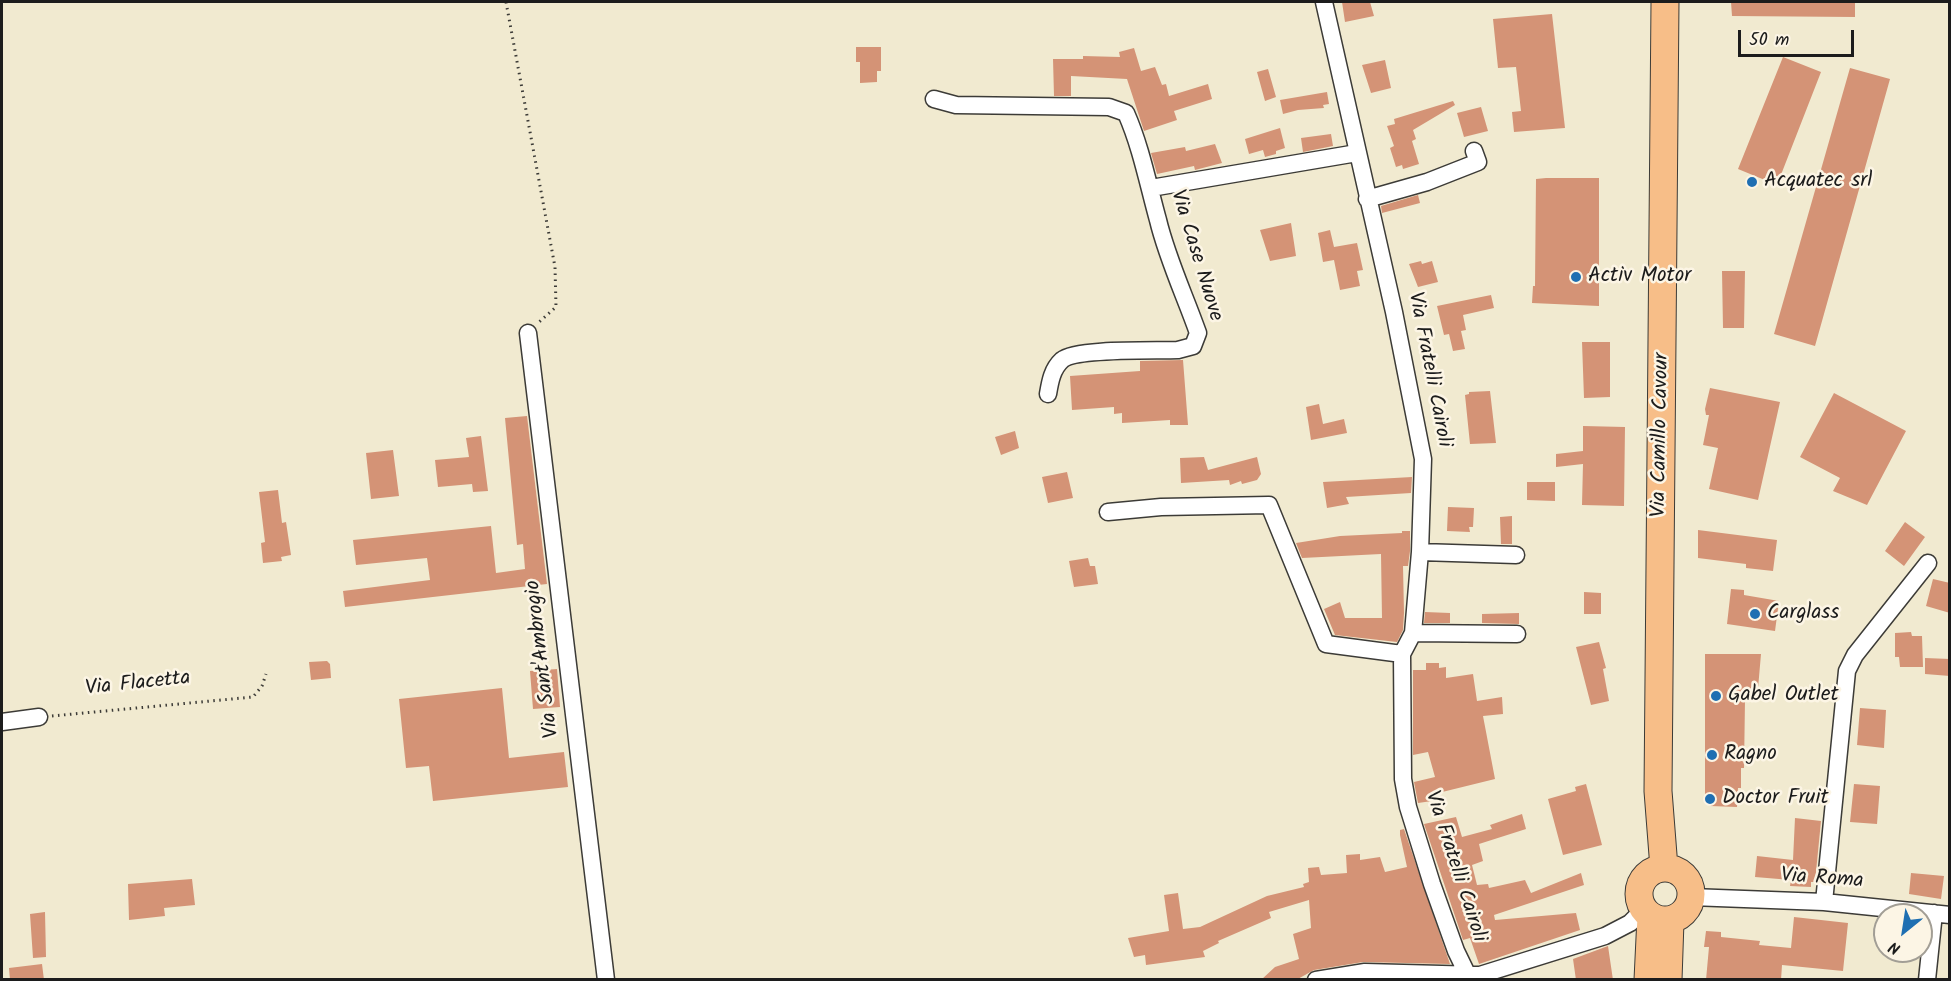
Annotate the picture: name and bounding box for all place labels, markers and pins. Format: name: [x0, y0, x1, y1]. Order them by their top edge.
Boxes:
place label: Acquatec srl: [1764, 169, 1872, 195]
marker: Acquatec srl: [1745, 175, 1759, 189]
place label: Activ Motor: [1588, 264, 1691, 290]
marker: Activ Motor: [1569, 270, 1583, 284]
place label: Carglass: [1767, 601, 1839, 627]
marker: Carglass: [1748, 607, 1762, 621]
place label: Gabel Outlet: [1728, 683, 1839, 709]
marker: Gabel Outlet: [1709, 689, 1723, 703]
place label: Ragno: [1724, 742, 1777, 768]
marker: Ragno: [1705, 748, 1719, 762]
place label: Doctor Fruit: [1722, 786, 1829, 812]
marker: Doctor Fruit: [1703, 792, 1717, 806]

